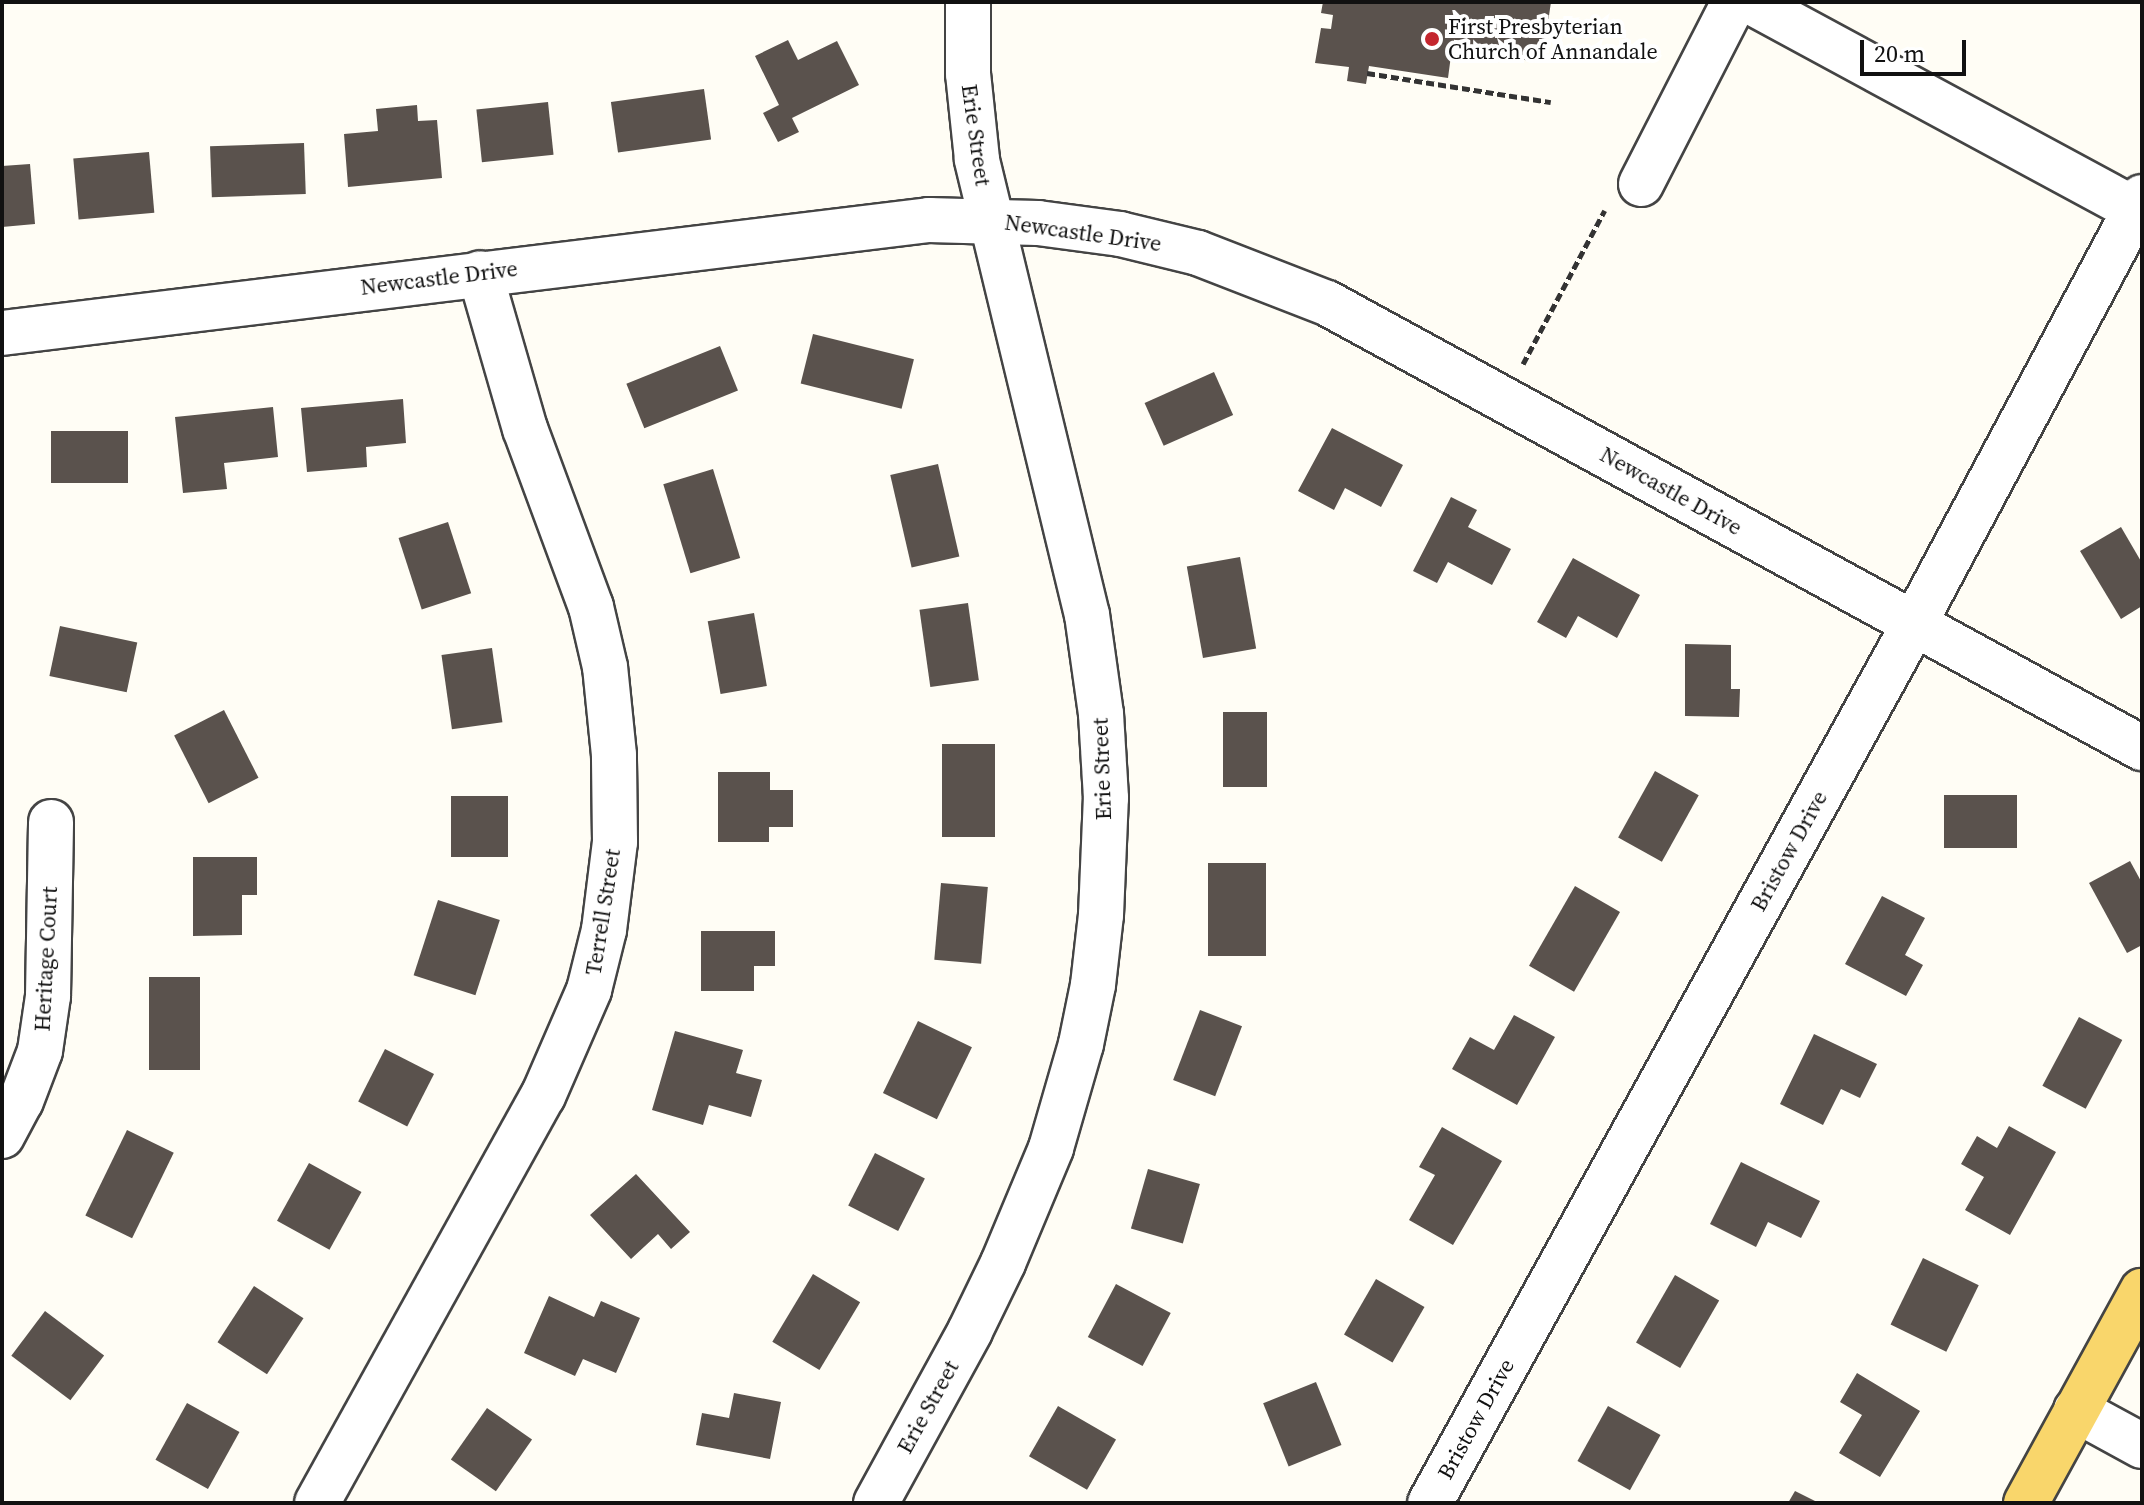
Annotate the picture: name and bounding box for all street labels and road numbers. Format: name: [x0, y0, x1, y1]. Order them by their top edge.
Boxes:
street label: Erie Street: [956, 82, 996, 188]
street label: Newcastle Drive: [1003, 209, 1163, 257]
street label: Newcastle Drive: [359, 255, 519, 301]
street label: Newcastle Drive: [1596, 441, 1746, 541]
street label: Erie Street: [1087, 717, 1117, 821]
street label: Bristow Drive: [1745, 786, 1833, 916]
street label: Terrell Street: [580, 847, 626, 977]
street label: Heritage Court: [29, 886, 63, 1032]
street label: Bristow Drive: [1432, 1354, 1520, 1484]
street label: Erie Street: [892, 1356, 964, 1458]

